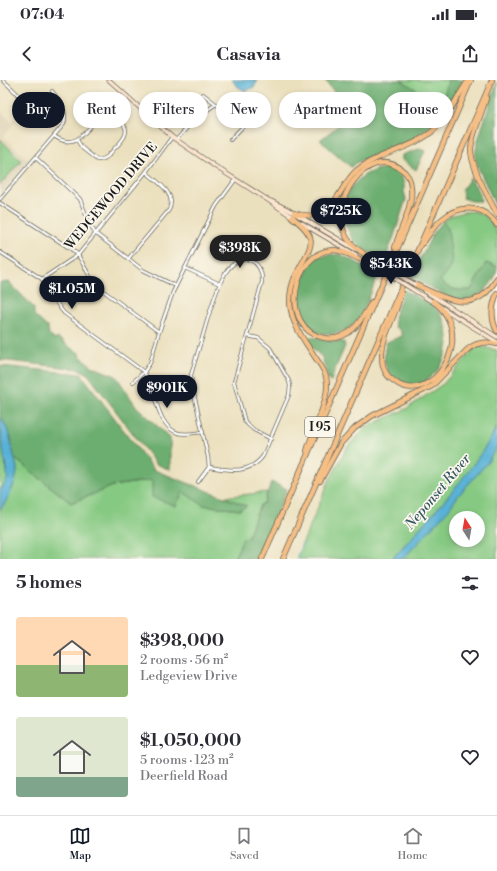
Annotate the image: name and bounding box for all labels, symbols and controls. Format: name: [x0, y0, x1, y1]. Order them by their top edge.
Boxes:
text: 07:04: [20, 5, 65, 24]
icon: back: [16, 43, 38, 65]
text: Casavia: [216, 43, 281, 66]
icon: share: [459, 43, 481, 65]
chip: Buy: [12, 92, 65, 128]
chip: Rent: [73, 92, 131, 128]
chip: Filters: [139, 92, 208, 128]
chip: New: [216, 92, 271, 128]
chip: Apartment: [279, 92, 376, 128]
chip: House: [384, 92, 453, 128]
street label: WEDGEWOOD DRIVE: [61, 139, 161, 254]
pin: $725K: [313, 198, 369, 232]
text: $725K: [320, 203, 362, 219]
pin: $398K: [212, 235, 268, 269]
text: $398K: [219, 240, 261, 256]
pin: $543K: [363, 251, 419, 285]
text: $543K: [369, 256, 413, 272]
pin: $1.05M: [39, 276, 105, 310]
text: $1.05M: [48, 281, 96, 297]
pin: $901K: [139, 375, 195, 409]
text: $901K: [146, 380, 188, 396]
road number: I 95: [305, 417, 335, 437]
water label: Neponset River: [401, 450, 476, 534]
north arrow: [449, 511, 485, 547]
map controls: [449, 511, 485, 547]
text: 5 homes: [16, 572, 82, 594]
icon: filters: [459, 572, 481, 594]
text: $398,000: [140, 630, 224, 652]
icon: home: [48, 633, 96, 681]
icon: heart: [459, 646, 481, 668]
text: 2 rooms · 56 m²: [140, 652, 228, 668]
text: Ledgeview Drive: [140, 668, 238, 684]
text: $1,050,000: [140, 730, 241, 752]
icon: home: [48, 733, 96, 781]
icon: heart: [459, 746, 481, 768]
text: 5 rooms · 123 m²: [140, 752, 234, 768]
text: Deerfield Road: [140, 768, 228, 784]
tab: Map: [69, 825, 91, 863]
tab: Saved: [230, 825, 259, 863]
tab: Home: [397, 825, 428, 863]

